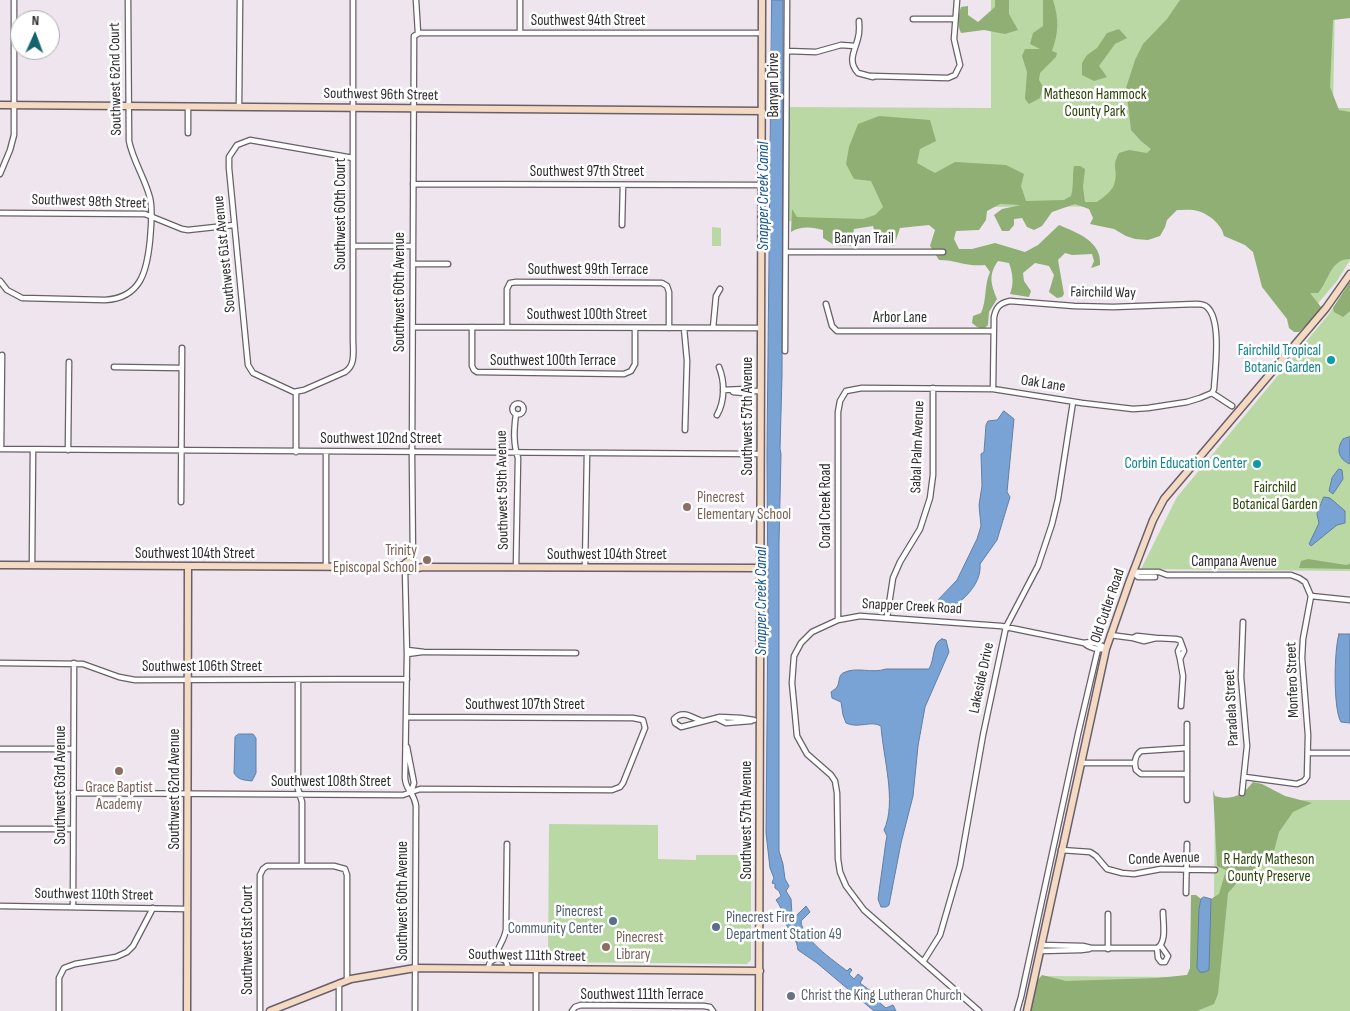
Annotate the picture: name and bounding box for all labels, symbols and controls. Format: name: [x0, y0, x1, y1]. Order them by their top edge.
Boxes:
north arrow: [10, 10, 60, 60]
text: N: [31, 12, 40, 29]
street label: Southwest 94th Street: [531, 12, 645, 30]
street label: Southwest 62nd Court: [106, 22, 126, 136]
street label: Banyan Drive: [765, 52, 783, 118]
street label: Southwest 96th Street: [323, 85, 439, 105]
park label: Matheson Hammock County Park: [1044, 86, 1146, 121]
water label: Snapper Creek Canal: [754, 142, 774, 250]
street label: Southwest 60th Court: [332, 158, 350, 270]
street label: Southwest 97th Street: [530, 163, 644, 181]
street label: Southwest 98th Street: [31, 191, 147, 213]
street label: Southwest 61st Avenue: [210, 195, 240, 313]
street label: Banyan Trail: [834, 230, 894, 248]
street label: Southwest 60th Avenue: [391, 232, 409, 352]
street label: Southwest 99th Terrace: [528, 261, 648, 279]
street label: Fairchild Way: [1070, 283, 1136, 303]
street label: Southwest 100th Street: [527, 306, 647, 324]
street label: Arbor Lane: [873, 309, 927, 327]
place label: Fairchild Tropical Botanic Garden: [1238, 342, 1321, 377]
street label: Southwest 100th Terrace: [490, 352, 616, 370]
marker: Fairchild Tropical Botanic Garden: [1325, 354, 1337, 366]
street label: Southwest 57th Avenue: [739, 357, 757, 475]
street label: Oak Lane: [1019, 372, 1067, 396]
street label: Sabal Palm Avenue: [907, 400, 929, 494]
street label: Southwest 102nd Street: [320, 430, 442, 448]
street label: Southwest 59th Avenue: [493, 430, 513, 550]
place label: Corbin Education Center: [1124, 455, 1247, 473]
marker: Corbin Education Center: [1251, 458, 1263, 470]
street label: Coral Creek Road: [817, 464, 835, 548]
park label: Fairchild Botanical Garden: [1232, 479, 1318, 514]
place label: Pinecrest Elementary School: [697, 489, 791, 524]
marker: Pinecrest Elementary School: [681, 501, 693, 513]
place label: Trinity Episcopal School: [333, 542, 417, 577]
street label: Southwest 104th Street: [135, 545, 255, 563]
street label: Southwest 104th Street: [547, 546, 667, 564]
water label: Snapper Creek Canal: [752, 547, 772, 655]
street label: Campana Avenue: [1191, 553, 1277, 571]
marker: Trinity Episcopal School: [421, 554, 433, 566]
street label: Old Cutler Road: [1087, 566, 1129, 646]
street label: Snapper Creek Road: [861, 595, 963, 619]
street label: Lakeside Drive: [966, 641, 998, 715]
street label: Monfero Street: [1283, 642, 1303, 718]
street label: Southwest 106th Street: [142, 658, 262, 676]
street label: Paradela Street: [1221, 669, 1243, 747]
street label: Southwest 107th Street: [465, 696, 585, 714]
street label: Southwest 63rd Avenue: [52, 726, 70, 844]
street label: Southwest 62nd Avenue: [166, 728, 184, 850]
street label: Southwest 57th Avenue: [738, 761, 756, 879]
marker: Grace Baptist Academy: [113, 765, 125, 777]
street label: Southwest 108th Street: [271, 773, 391, 791]
place label: Grace Baptist Academy: [85, 779, 153, 814]
street label: Southwest 60th Avenue: [394, 841, 412, 961]
street label: Conde Avenue: [1128, 849, 1200, 869]
park label: R Hardy Matheson County Preserve: [1224, 851, 1314, 886]
street label: Southwest 110th Street: [34, 885, 154, 905]
street label: Southwest 61st Court: [239, 885, 257, 995]
place label: Pinecrest Community Center: [508, 903, 603, 938]
place label: Pinecrest Fire Department Station 49: [726, 909, 842, 944]
marker: Pinecrest Community Center: [607, 915, 619, 927]
marker: Pinecrest Fire Department Station 49: [710, 921, 722, 933]
place label: Pinecrest Library: [616, 929, 664, 964]
marker: Pinecrest Library: [600, 941, 612, 953]
street label: Southwest 111th Street: [468, 946, 586, 966]
street label: Southwest 111th Terrace: [581, 986, 703, 1004]
place label: Christ the King Lutheran Church: [801, 987, 962, 1005]
marker: Christ the King Lutheran Church: [785, 990, 797, 1002]

